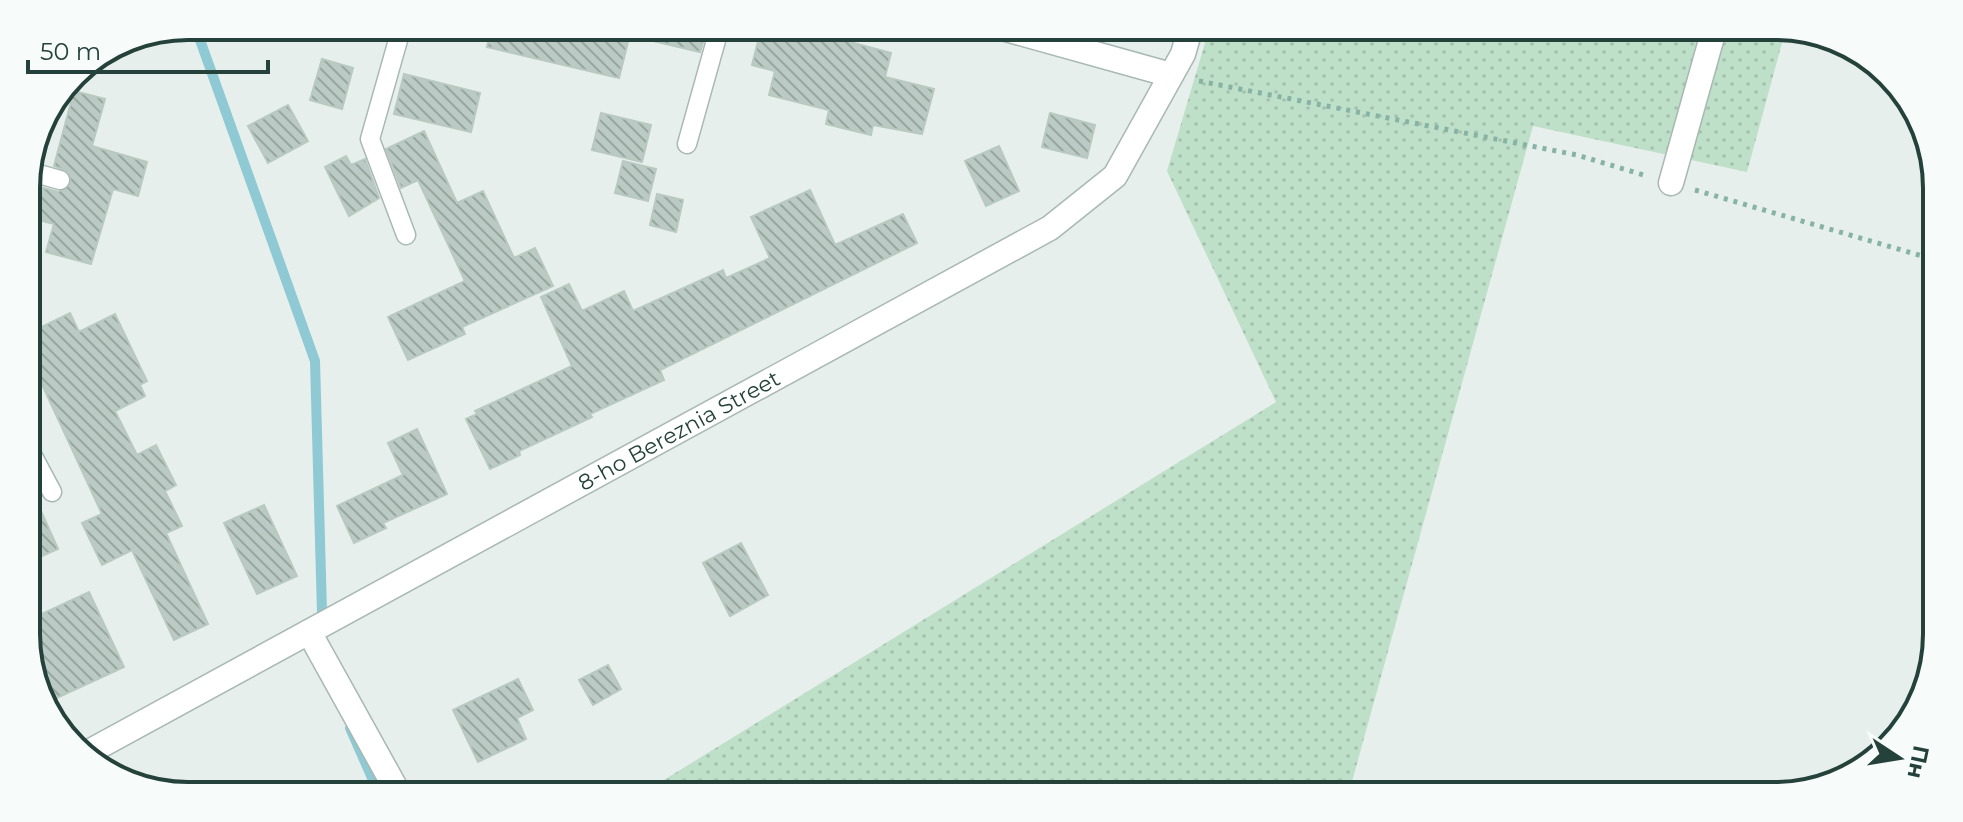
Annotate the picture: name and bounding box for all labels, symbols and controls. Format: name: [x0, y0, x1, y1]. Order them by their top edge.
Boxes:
scale bar: [28, 24, 268, 74]
text: 50 m: [40, 37, 101, 66]
street label: 8-ho Bereznia Street: [573, 364, 784, 496]
north arrow: [1859, 718, 1939, 798]
text: Пн: [1901, 743, 1935, 781]

